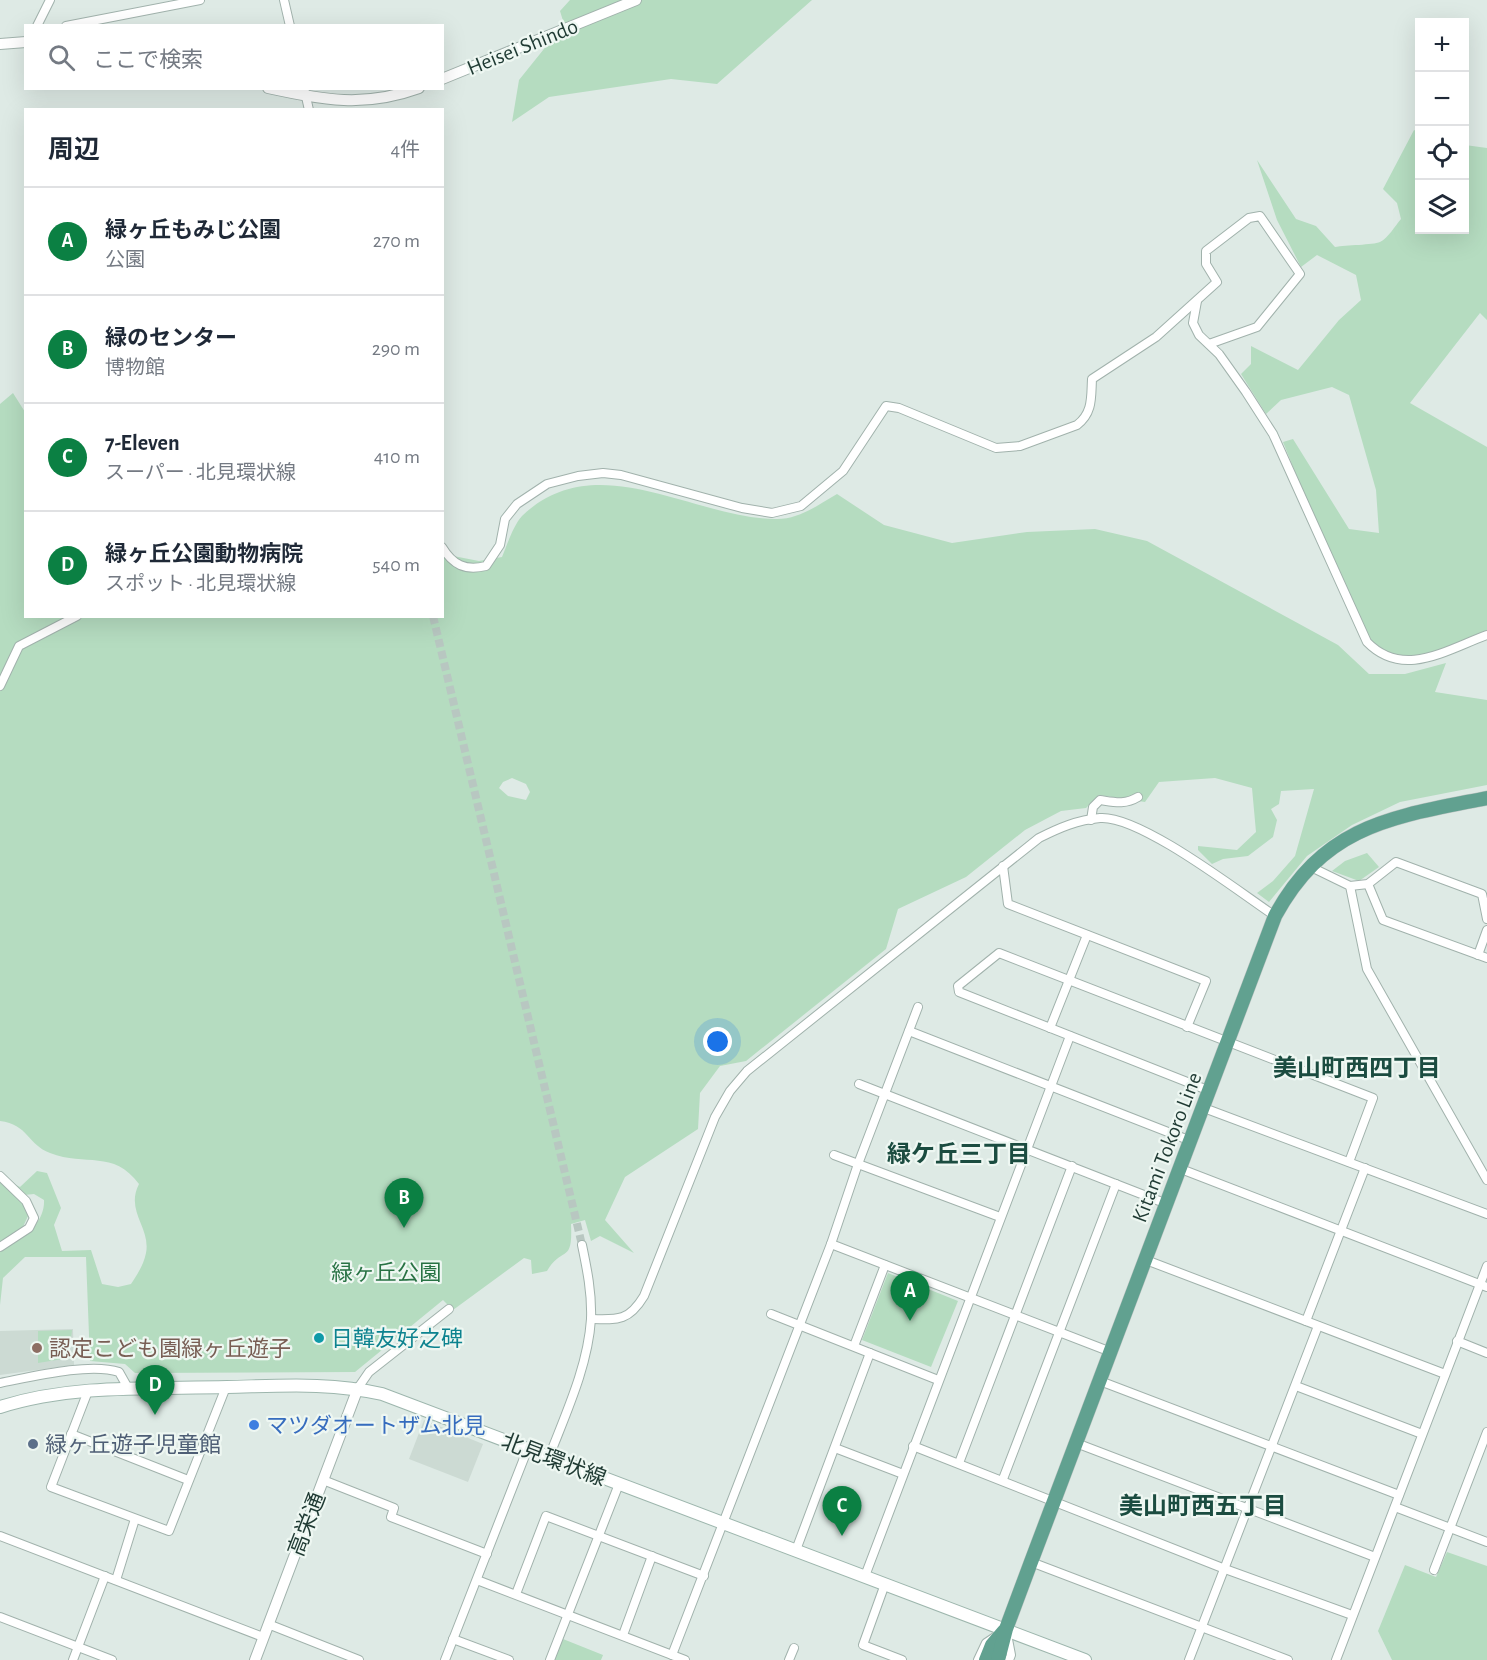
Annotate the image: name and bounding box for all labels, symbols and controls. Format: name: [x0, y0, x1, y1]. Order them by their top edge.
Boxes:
street label: Heisei Shindo: [464, 15, 581, 79]
map controls: [1415, 18, 1469, 234]
button: +: [1415, 18, 1469, 72]
search box: [24, 24, 444, 90]
icon: search: [45, 41, 78, 74]
text: ここで検索: [93, 49, 203, 71]
button: −: [1415, 72, 1469, 126]
button: locate: [1415, 126, 1469, 180]
text: 周辺: [48, 137, 100, 163]
text: 4件: [390, 140, 420, 160]
button: layers: [1415, 180, 1469, 234]
text: 緑ヶ丘もみじ公園: [105, 219, 281, 241]
text: A: [62, 231, 74, 251]
text: 270 m: [373, 231, 420, 251]
text: 公園: [105, 250, 145, 270]
text: 緑のセンター: [105, 327, 237, 349]
text: B: [62, 339, 73, 359]
text: 290 m: [372, 339, 420, 359]
text: 博物館: [105, 358, 165, 378]
text: 7-Eleven: [105, 432, 180, 454]
text: C: [62, 447, 73, 467]
text: 410 m: [374, 447, 420, 467]
text: スーパー · 北見環状線: [105, 463, 296, 483]
text: 緑ヶ丘公園動物病院: [105, 543, 303, 565]
text: D: [61, 555, 74, 575]
text: 540 m: [372, 555, 420, 575]
text: スポット · 北見環状線: [105, 574, 296, 594]
your location: [703, 1027, 732, 1056]
district label: 美山町西四丁目: [1273, 1055, 1441, 1081]
street label: Kitami Tokoro Line: [1128, 1069, 1206, 1225]
district label: 緑ケ丘三丁目: [887, 1141, 1031, 1167]
pin: B: [384, 1178, 424, 1228]
park label: 緑ヶ丘公園: [331, 1261, 441, 1284]
pin: A: [890, 1272, 930, 1321]
place label: 日韓友好之碑: [331, 1327, 463, 1350]
marker: 日韓友好之碑: [312, 1331, 326, 1345]
place label: 認定こども園緑ヶ丘遊子: [49, 1337, 291, 1360]
marker: 認定こども園緑ヶ丘遊子: [30, 1341, 44, 1355]
pin: D: [136, 1366, 174, 1415]
place label: マツダオートザム北見: [266, 1414, 486, 1437]
marker: マツダオートザム北見: [247, 1418, 261, 1432]
street label: 北見環状線: [498, 1429, 609, 1490]
place label: 緑ヶ丘遊子児童館: [45, 1433, 221, 1456]
marker: 緑ヶ丘遊子児童館: [26, 1437, 40, 1451]
pin: C: [822, 1486, 862, 1536]
street label: 高栄通: [284, 1489, 329, 1559]
district label: 美山町西五丁目: [1119, 1493, 1287, 1519]

